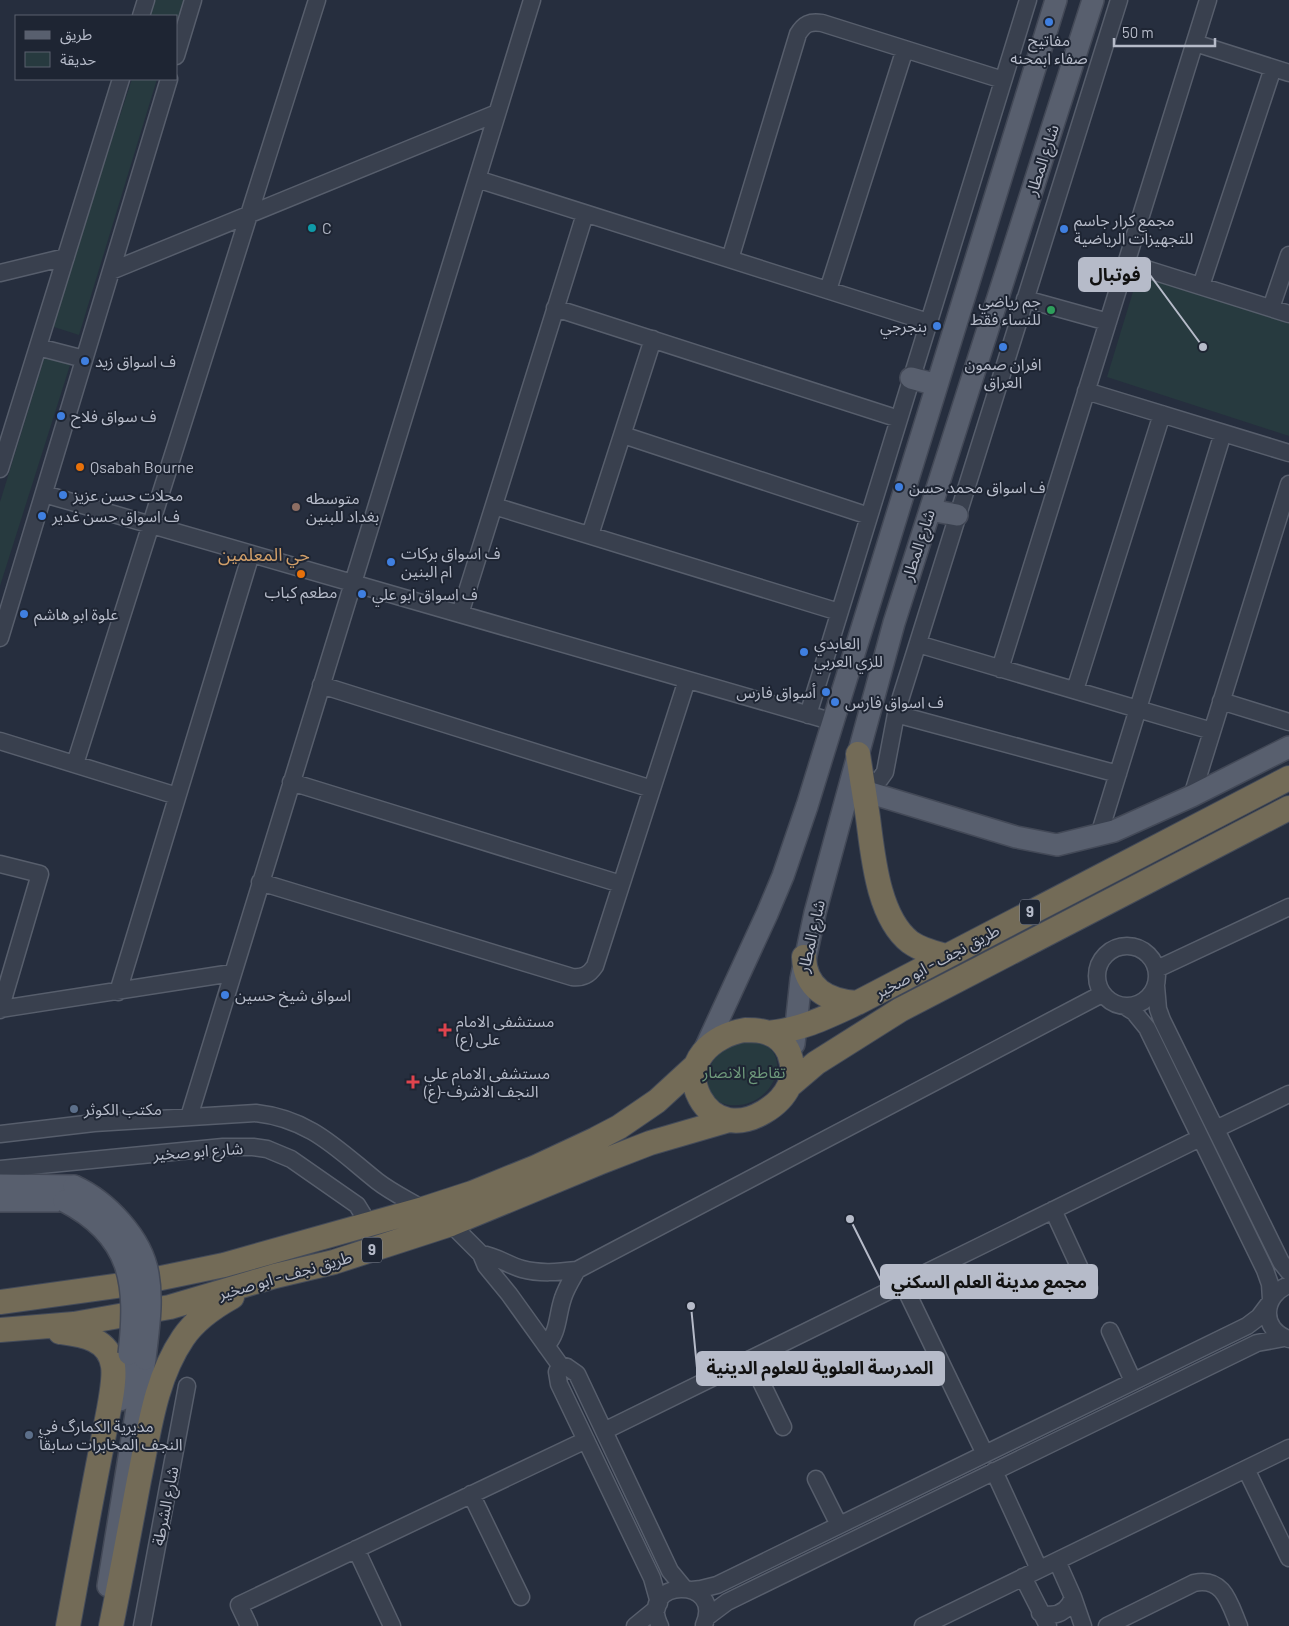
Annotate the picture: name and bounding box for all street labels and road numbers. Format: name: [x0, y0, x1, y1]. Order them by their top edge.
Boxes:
street label: شارع المطار: [1021, 122, 1066, 200]
street label: شارع المطار: [897, 507, 942, 585]
street label: شارع المطار: [793, 898, 832, 976]
road number: 9: [1020, 900, 1040, 924]
street label: طريق نجف - ابو صخير: [870, 920, 1003, 1004]
street label: شارع ابو صخير: [151, 1138, 244, 1167]
road number: 9: [362, 1238, 382, 1262]
street label: طريق نجف - ابو صخير: [215, 1246, 355, 1305]
street label: شارع الشرطة: [148, 1465, 185, 1548]

